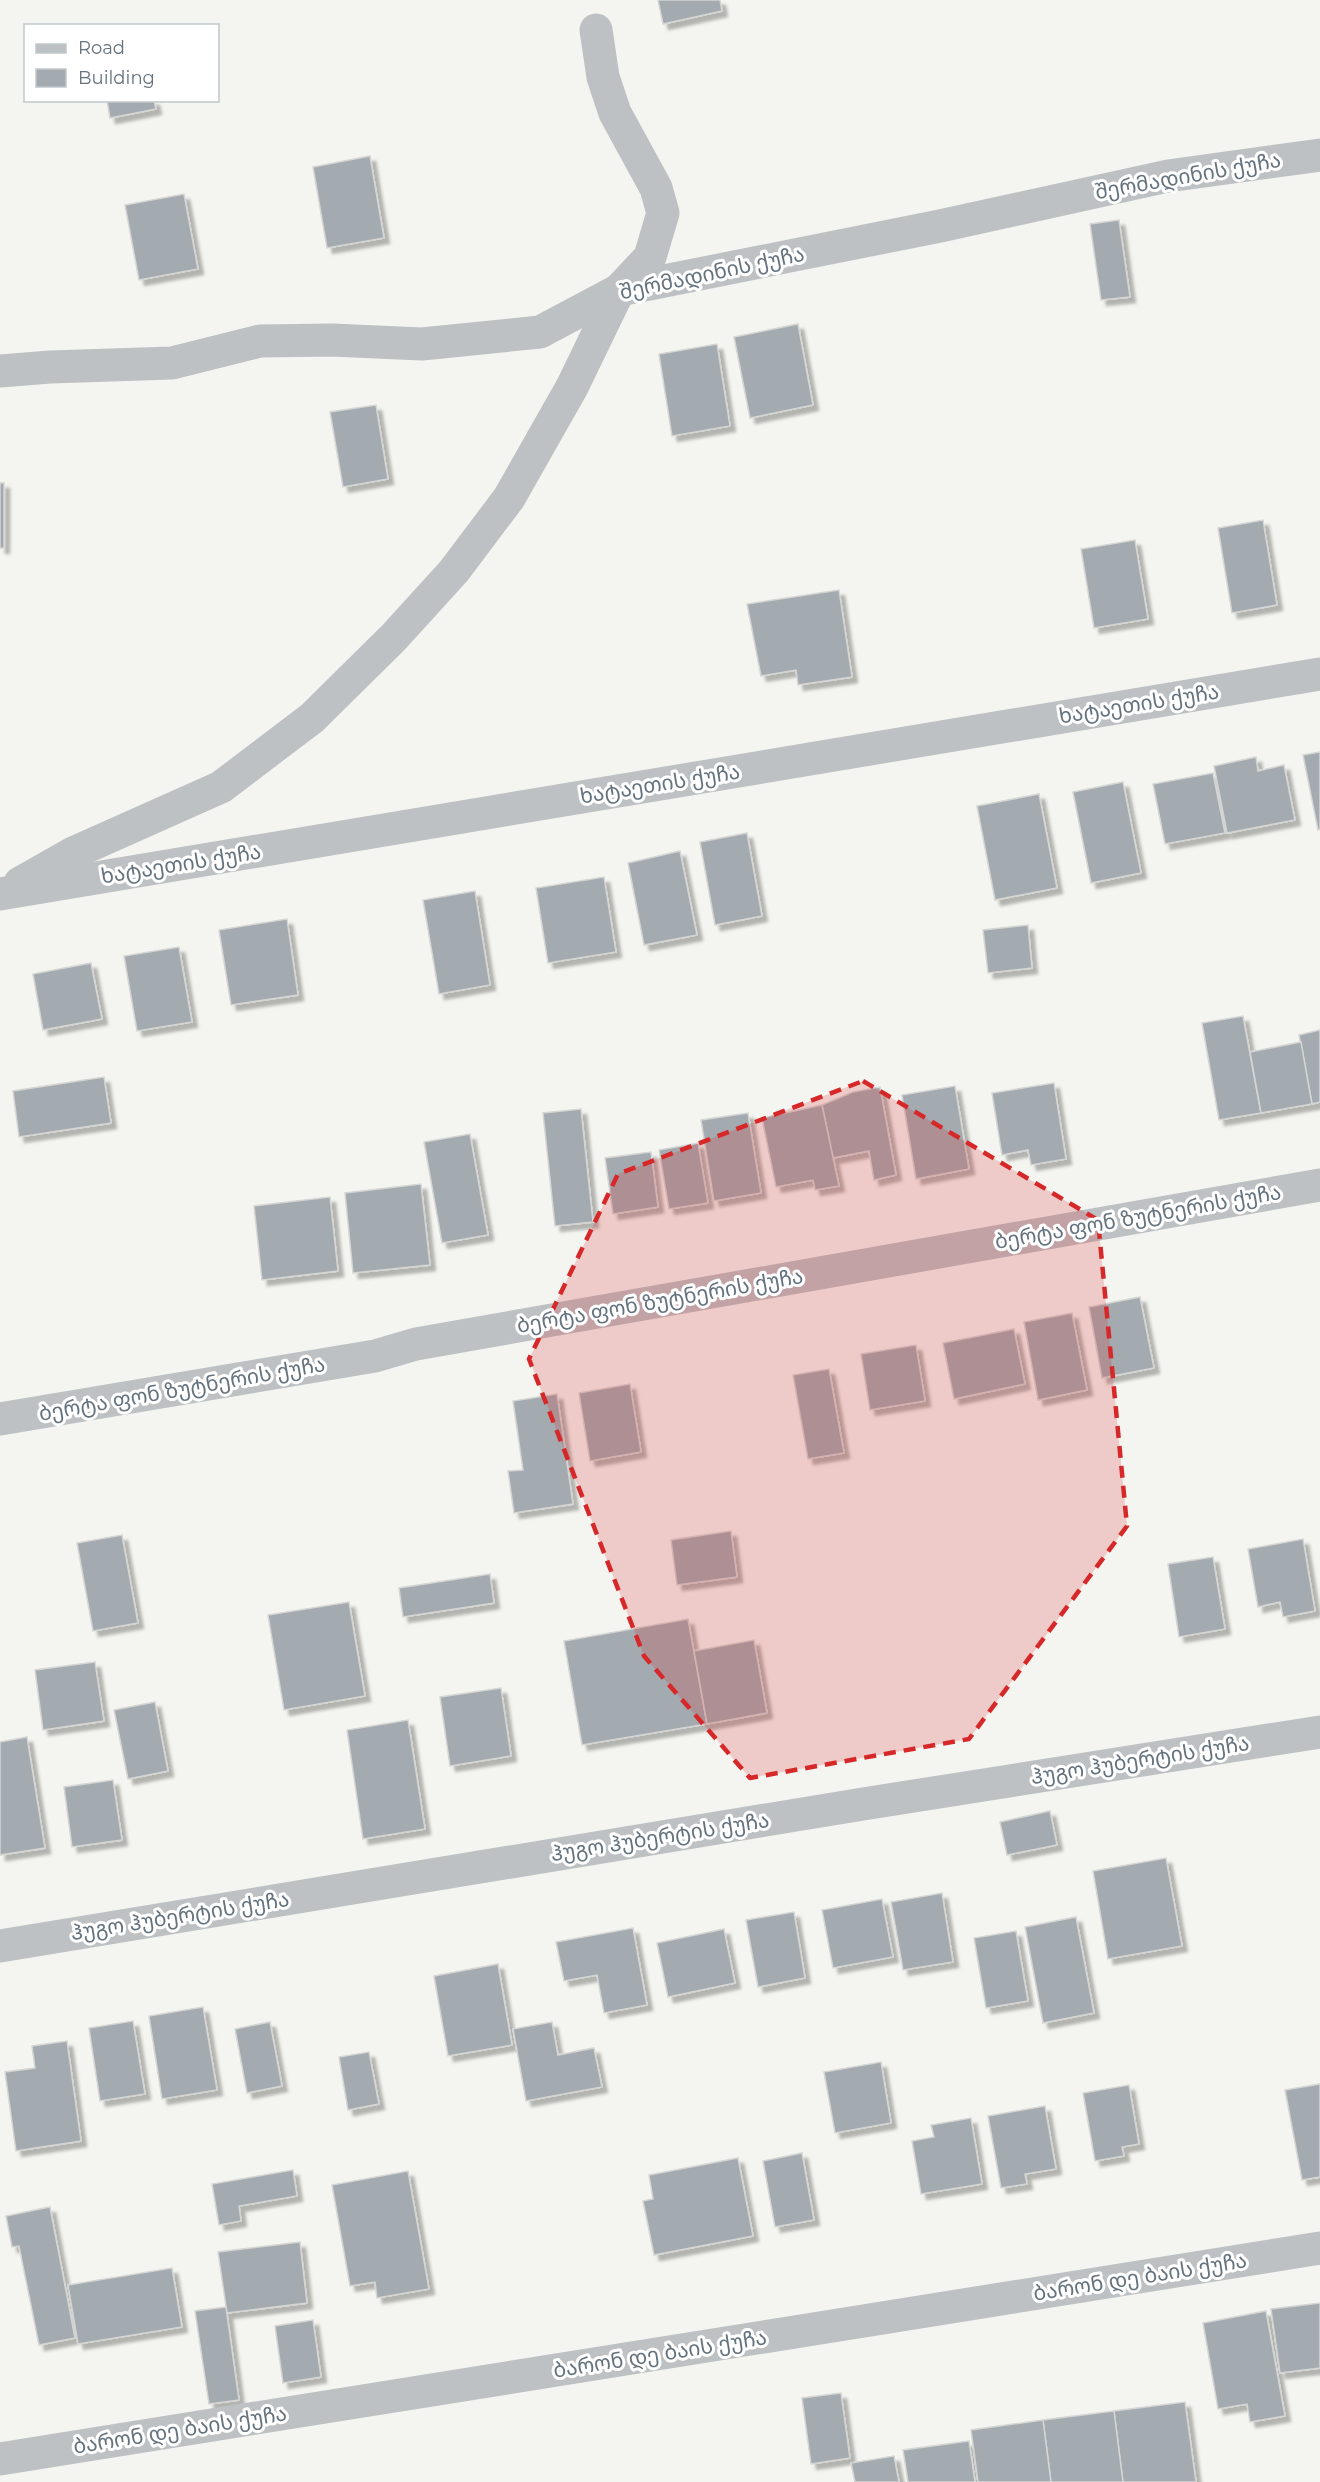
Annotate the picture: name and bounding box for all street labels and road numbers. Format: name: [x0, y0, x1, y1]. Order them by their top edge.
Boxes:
street label: შერმადინის ქუჩა: [1093, 147, 1283, 205]
street label: შერმადინის ქუჩა: [617, 241, 807, 305]
street label: ხატაეთის ქუჩა: [1057, 679, 1221, 728]
street label: ხატაეთის ქუჩა: [578, 759, 742, 808]
street label: ხატაეთის ქუჩა: [99, 839, 263, 888]
street label: ბერტა ფონ ზუტნერის ქუჩა: [993, 1179, 1283, 1254]
street label: ბერტა ფონ ზუტნერის ქუჩა: [515, 1263, 805, 1338]
street label: ბერტა ფონ ზუტნერის ქუჩა: [37, 1351, 327, 1426]
street label: ჰუგო ჰუბერტის ქუჩა: [1029, 1730, 1251, 1789]
street label: ჰუგო ჰუბერტის ქუჩა: [549, 1807, 771, 1866]
street label: ჰუგო ჰუბერტის ქუჩა: [69, 1886, 291, 1945]
street label: ბარონ დე ბაის ქუჩა: [1031, 2247, 1249, 2307]
street label: ბარონ დე ბაის ქუჩა: [551, 2324, 769, 2384]
street label: ბარონ დე ბაის ქუჩა: [71, 2400, 289, 2460]

